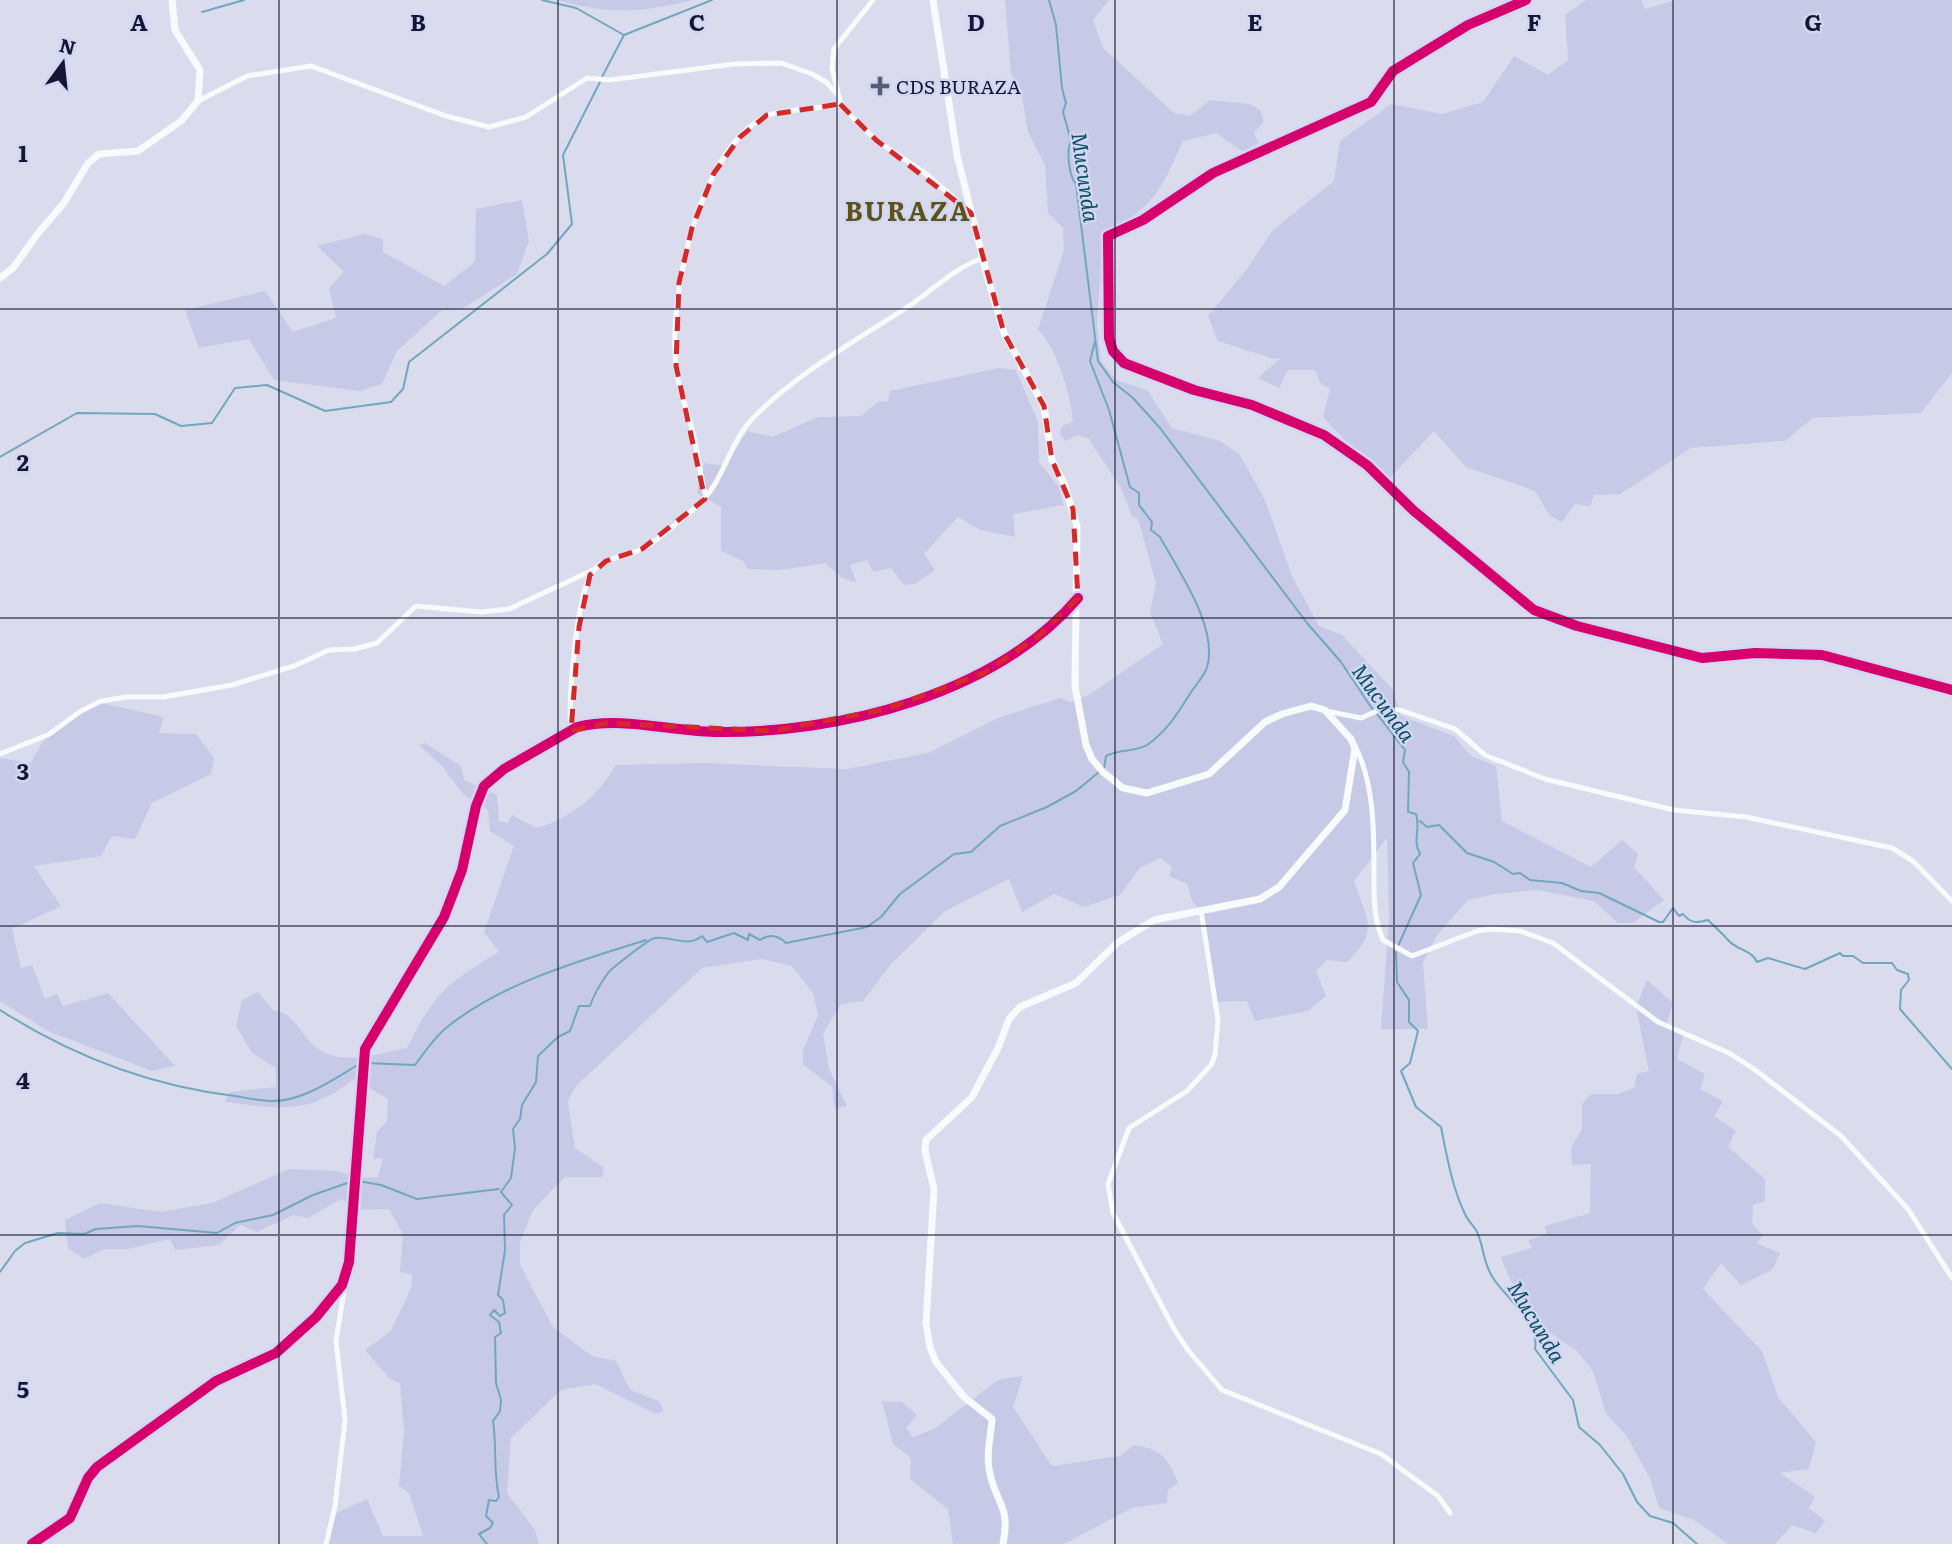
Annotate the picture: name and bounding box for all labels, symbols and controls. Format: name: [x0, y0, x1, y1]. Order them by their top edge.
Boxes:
text: A: [130, 4, 148, 38]
text: B: [410, 4, 426, 38]
text: C: [689, 4, 705, 38]
text: D: [967, 4, 985, 38]
text: E: [1247, 4, 1263, 38]
text: F: [1527, 4, 1542, 38]
text: G: [1804, 4, 1822, 38]
north arrow: [28, 28, 98, 98]
text: N: [56, 30, 79, 61]
place label: CDS BURAZA: [896, 72, 1021, 100]
marker: CDS BURAZA: [870, 76, 890, 96]
water label: Mucunda: [1065, 130, 1109, 224]
text: 1: [18, 135, 28, 169]
district label: BURAZA: [845, 190, 971, 229]
text: 2: [17, 444, 29, 478]
water label: Mucunda: [1346, 656, 1424, 748]
text: 3: [17, 753, 29, 787]
text: 4: [16, 1062, 30, 1096]
water label: Mucunda: [1501, 1274, 1575, 1368]
text: 5: [17, 1371, 29, 1405]

